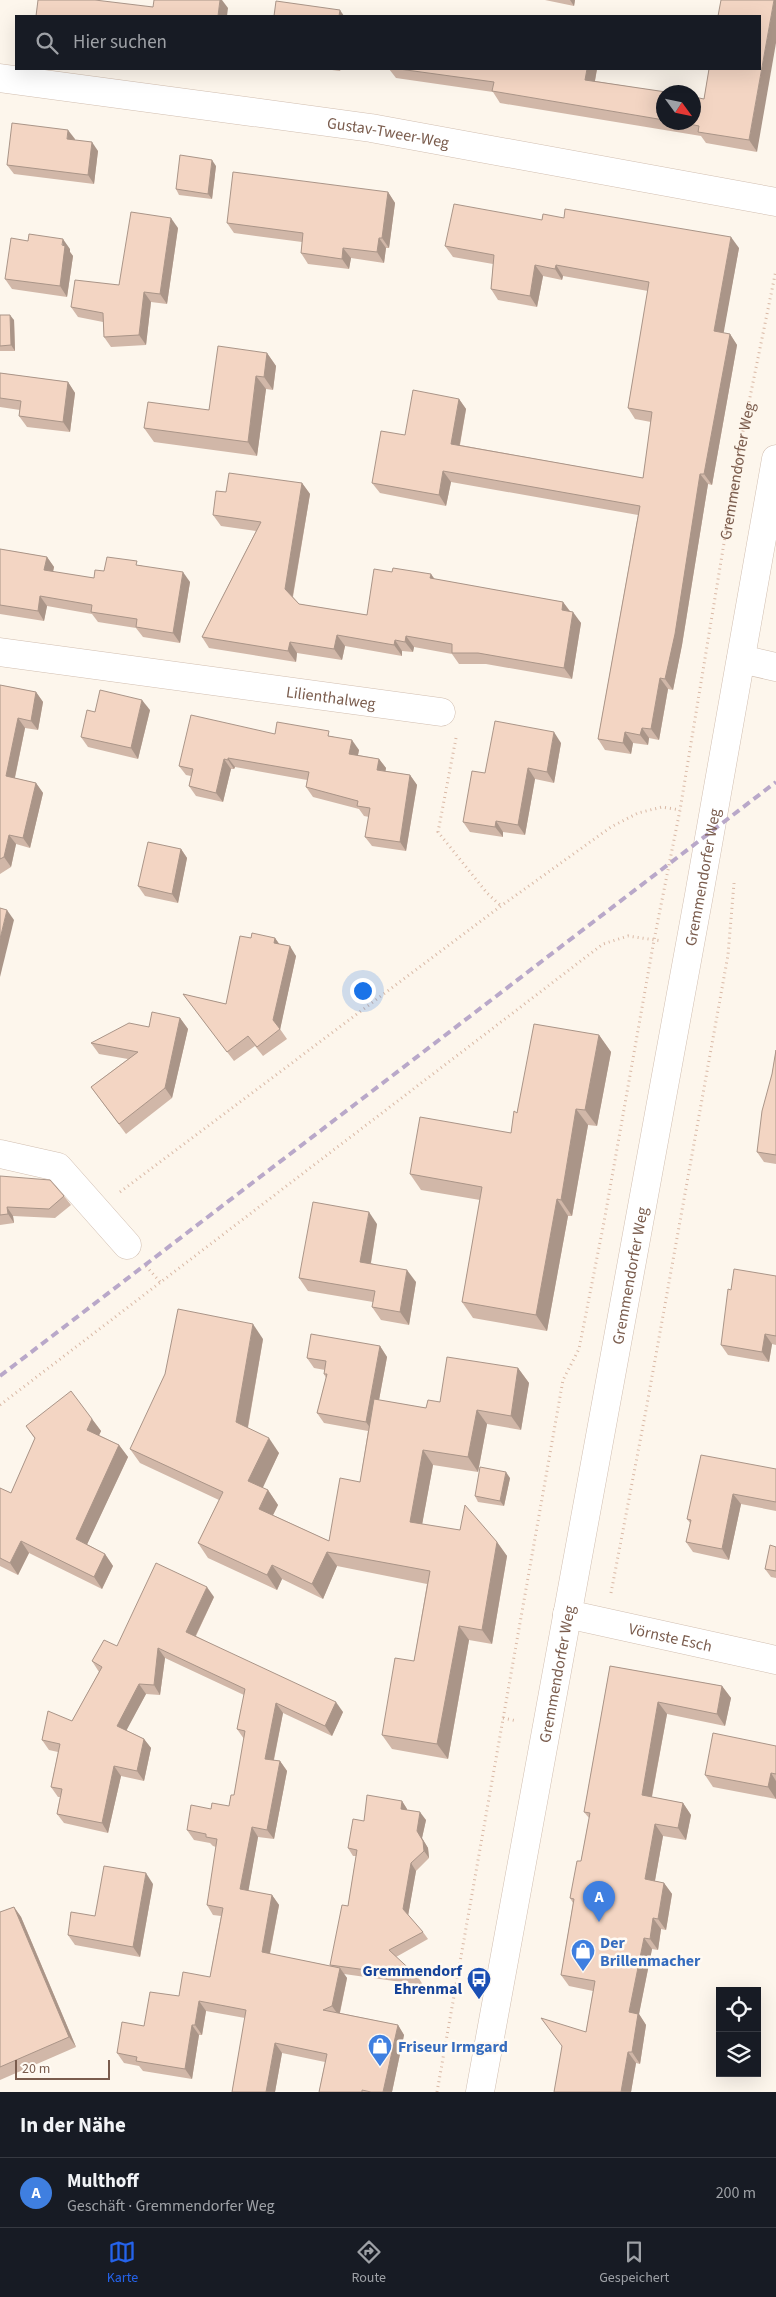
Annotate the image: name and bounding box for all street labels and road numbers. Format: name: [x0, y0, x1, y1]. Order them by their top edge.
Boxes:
street label: Gustav-Tweer-Weg: [326, 112, 451, 154]
street label: Gremmendorfer Weg: [715, 401, 761, 542]
street label: Lilienthalweg: [285, 681, 377, 715]
street label: Gremmendorfer Weg: [680, 807, 726, 948]
street label: Gremmendorfer Weg: [607, 1205, 654, 1346]
street label: Gremmendorfer Weg: [534, 1604, 581, 1745]
street label: Vörnste Esch: [626, 1618, 714, 1658]

